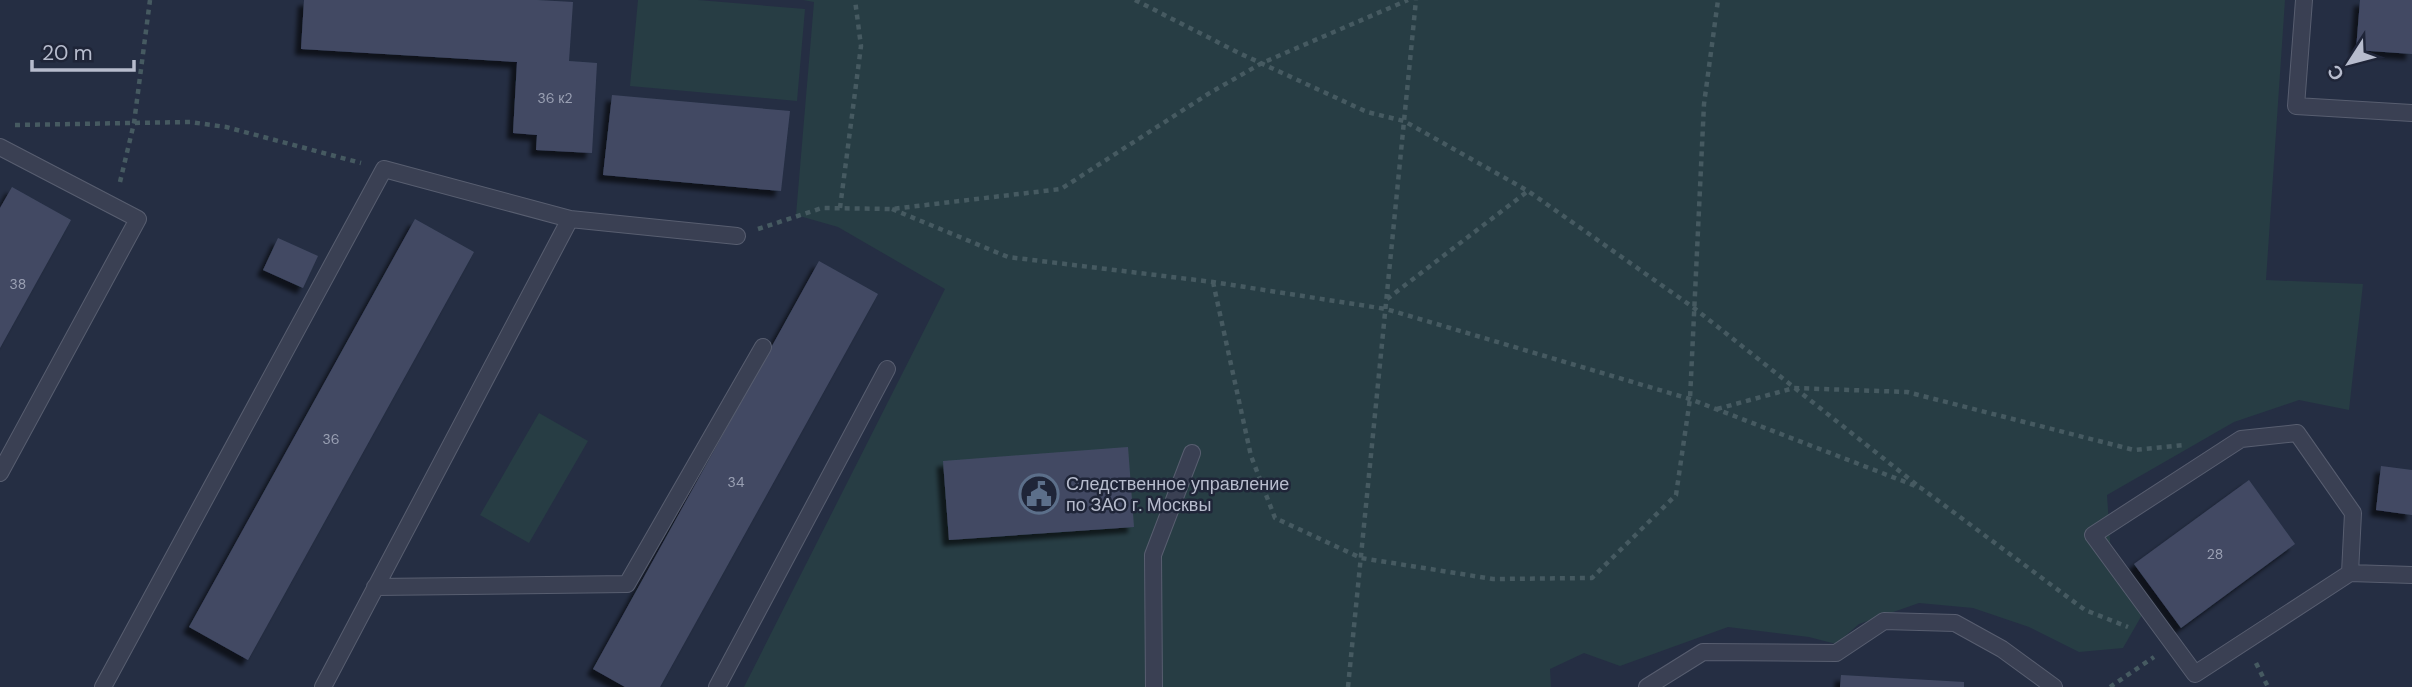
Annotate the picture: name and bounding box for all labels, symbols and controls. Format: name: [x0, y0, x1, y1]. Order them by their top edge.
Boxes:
scale bar: [32, 28, 133, 72]
north arrow: [2314, 28, 2384, 98]
text: 20 m: [42, 39, 93, 67]
text: С: [2321, 60, 2350, 86]
house number: 36 к2: [538, 89, 572, 107]
house number: 38: [10, 275, 26, 293]
house number: 36: [322, 430, 340, 448]
place label: Следственное управление по ЗАО г. Москвы: [1066, 472, 1289, 517]
house number: 34: [728, 473, 745, 491]
public building icon: Следственное управление по ЗАО г. Москвы: [1018, 473, 1060, 515]
house number: 28: [2207, 545, 2223, 563]

